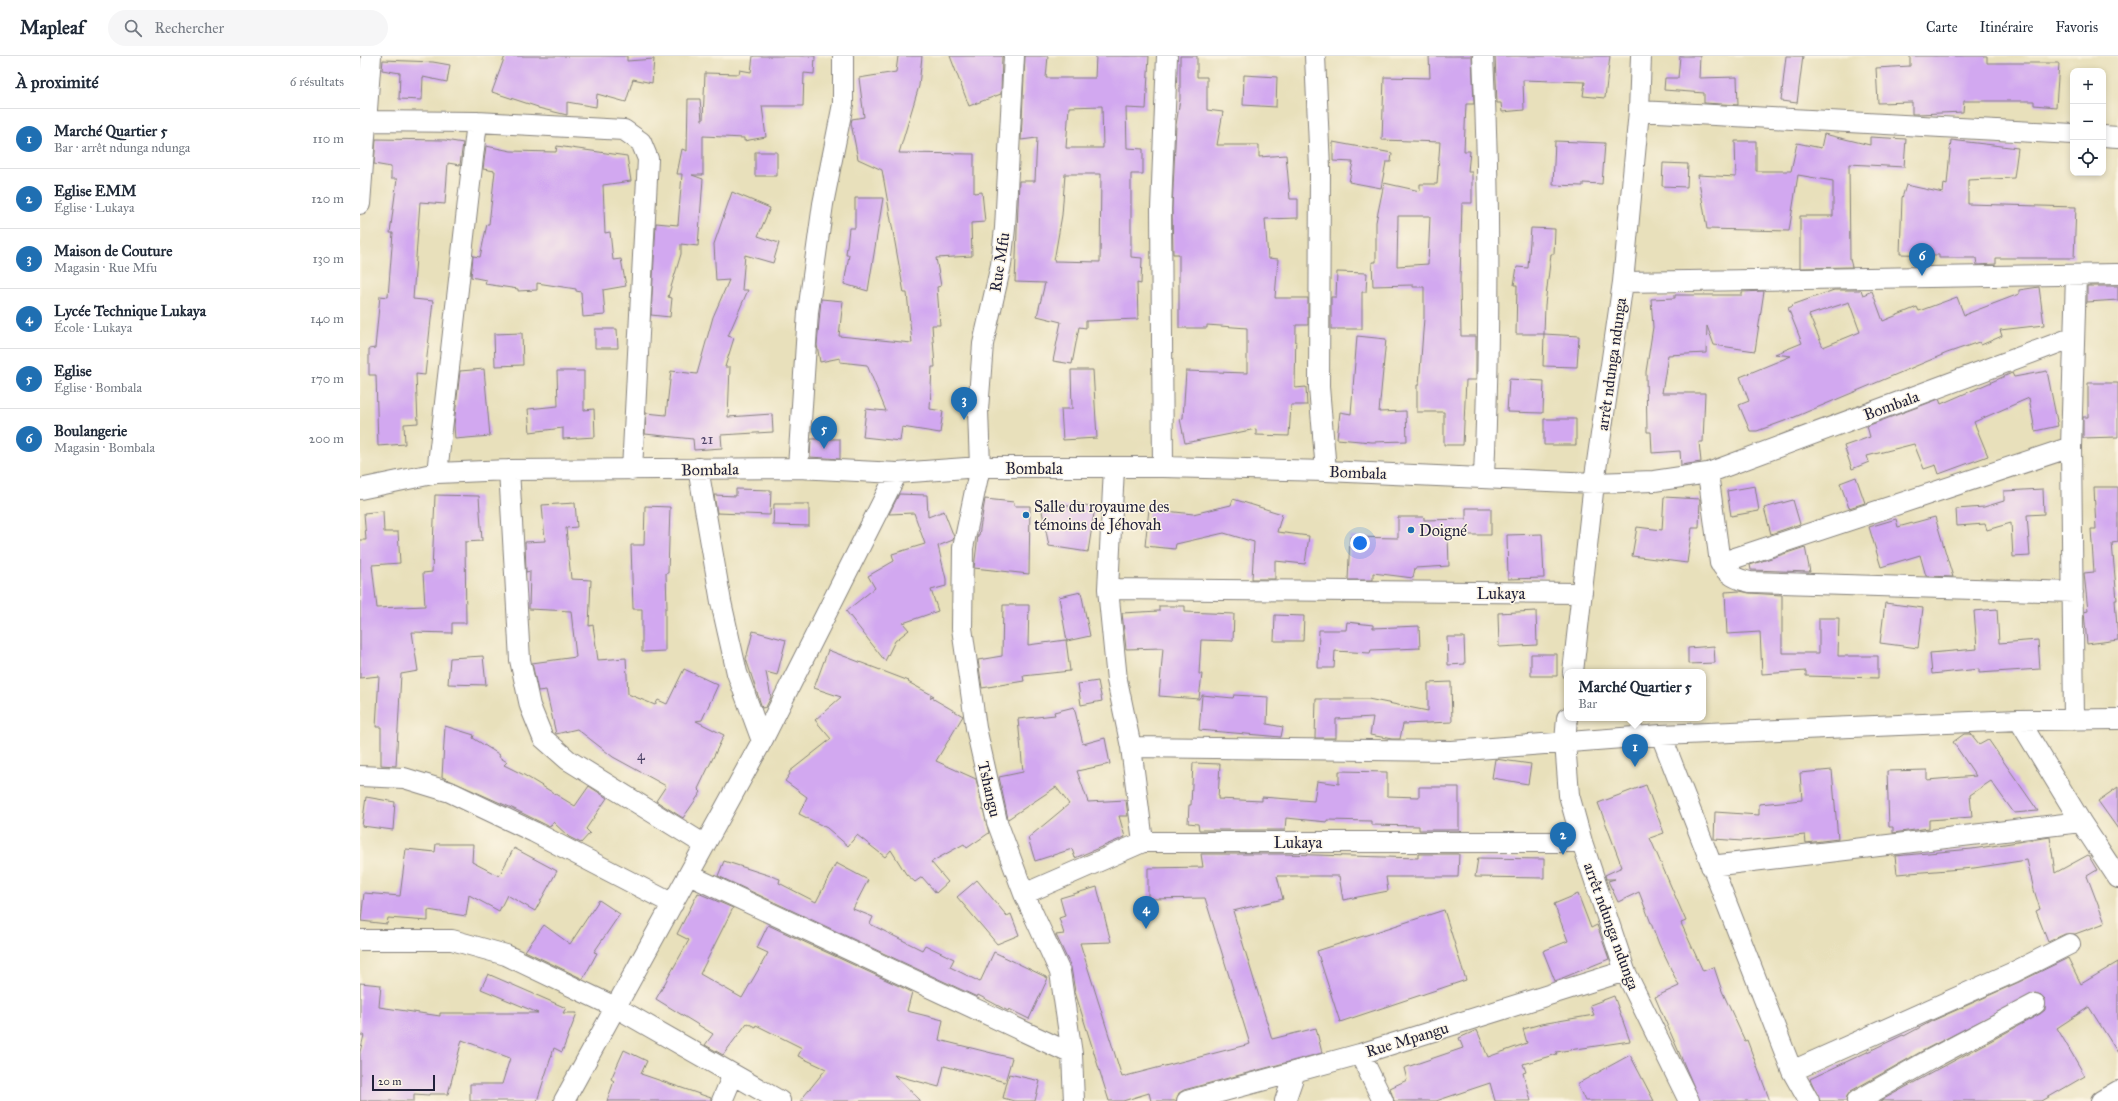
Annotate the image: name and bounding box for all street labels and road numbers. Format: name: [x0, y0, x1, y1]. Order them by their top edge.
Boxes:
street label: Rue Mfu: [985, 230, 1014, 293]
street label: arrêt ndunga ndunga: [1593, 296, 1631, 432]
street label: Bombala: [1861, 387, 1922, 424]
street label: Bombala: [681, 459, 739, 480]
street label: Bombala: [1005, 459, 1063, 478]
street label: Bombala: [1329, 462, 1387, 483]
street label: Lukaya: [1477, 584, 1526, 603]
street label: Tshangu: [973, 759, 1005, 820]
street label: Lukaya: [1274, 833, 1323, 852]
street label: arrêt ndunga ndunga: [1579, 860, 1643, 993]
street label: Rue Mpangu: [1363, 1018, 1452, 1062]

